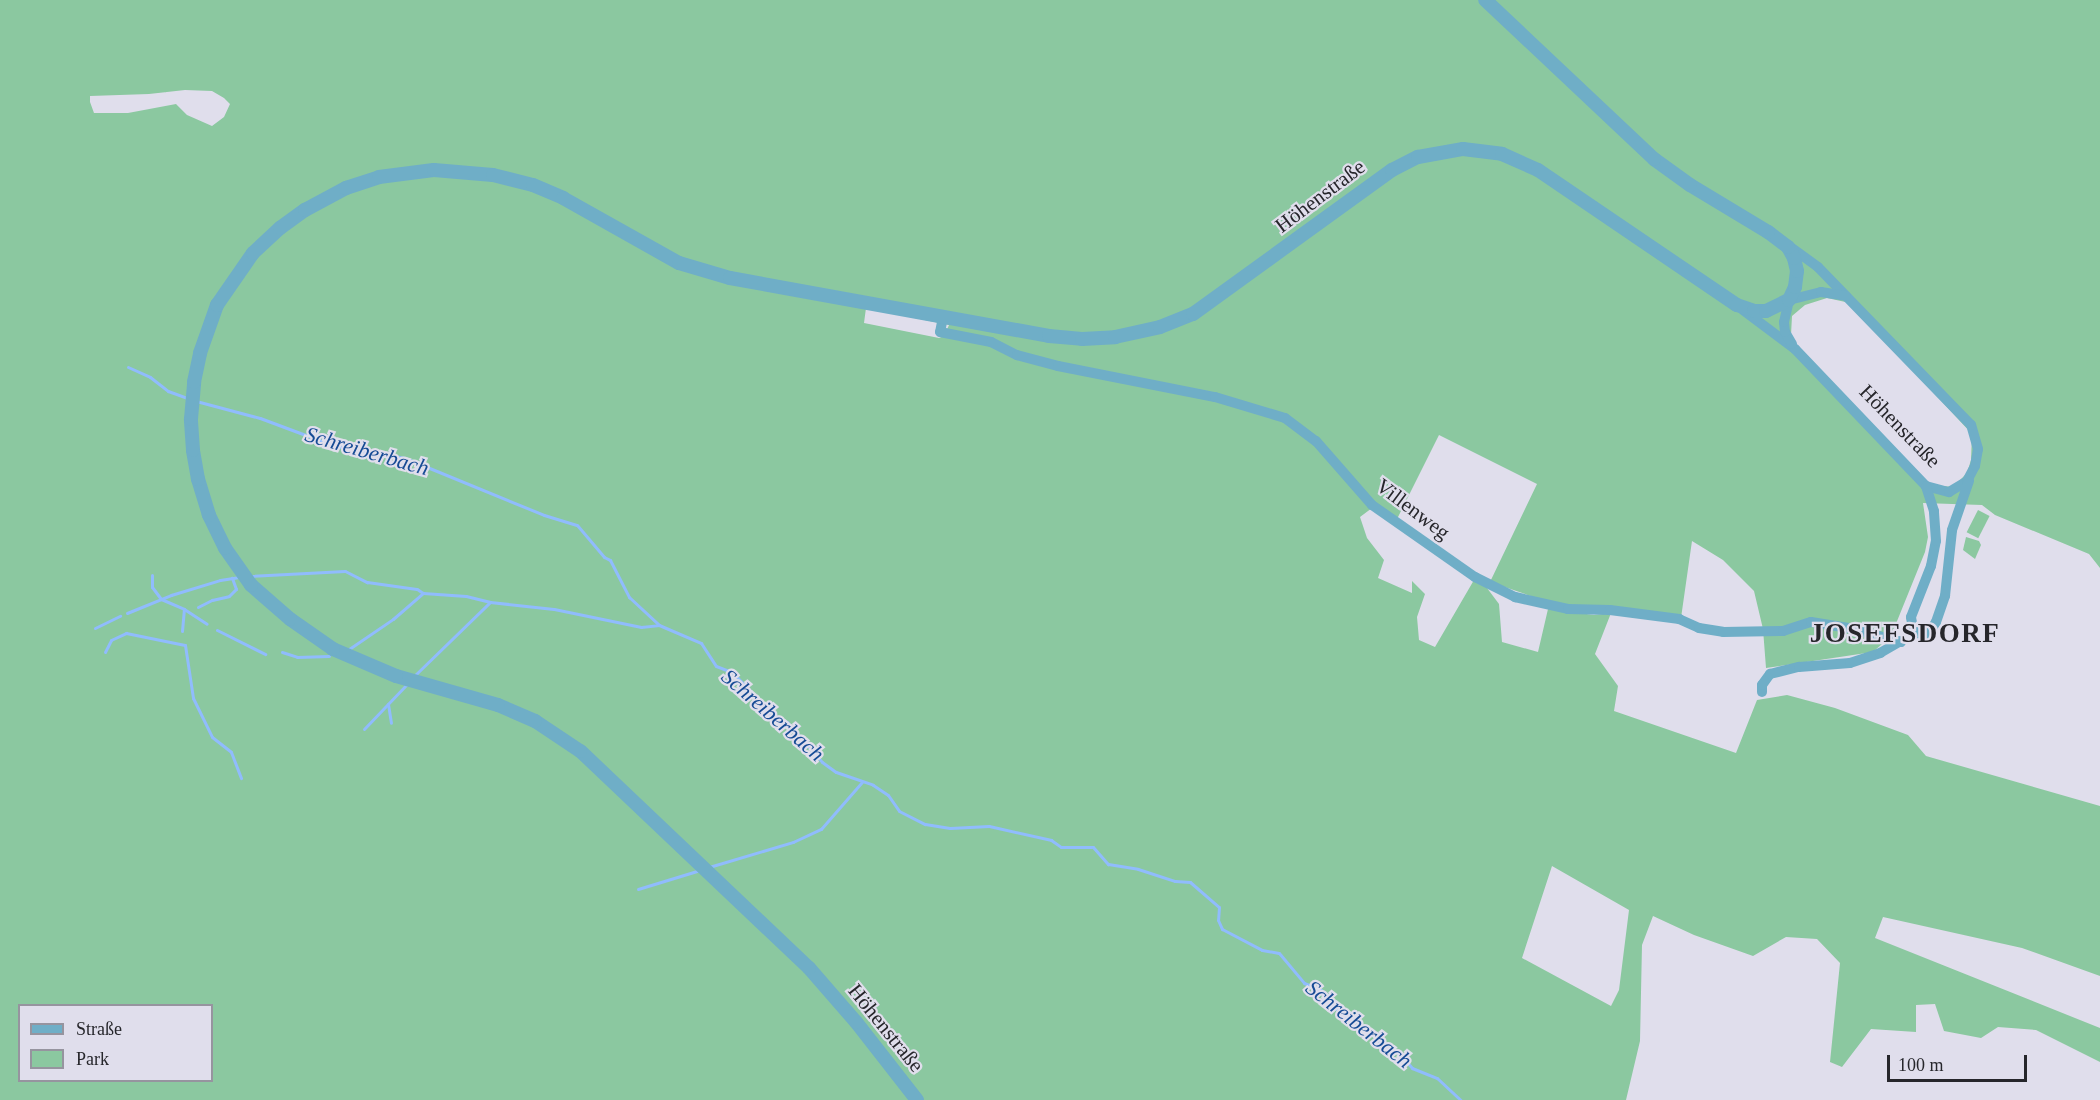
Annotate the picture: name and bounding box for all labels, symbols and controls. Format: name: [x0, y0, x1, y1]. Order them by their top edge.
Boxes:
street label: Höhenstraße: [1270, 154, 1370, 238]
street label: Höhenstraße: [1854, 379, 1946, 473]
water label: Schreiberbach: [302, 421, 432, 481]
street label: Villenweg: [1371, 473, 1455, 545]
district label: JOSEFSDORF: [1810, 618, 2000, 650]
water label: Schreiberbach: [716, 663, 830, 767]
water label: Schreiberbach: [1301, 974, 1417, 1074]
street label: Höhenstraße: [843, 979, 929, 1077]
legend: [18, 1004, 213, 1082]
text: Straße: [76, 1019, 122, 1039]
scale bar: [1890, 1043, 2030, 1081]
text: Park: [76, 1049, 109, 1069]
text: 100 m: [1898, 1055, 1944, 1075]

